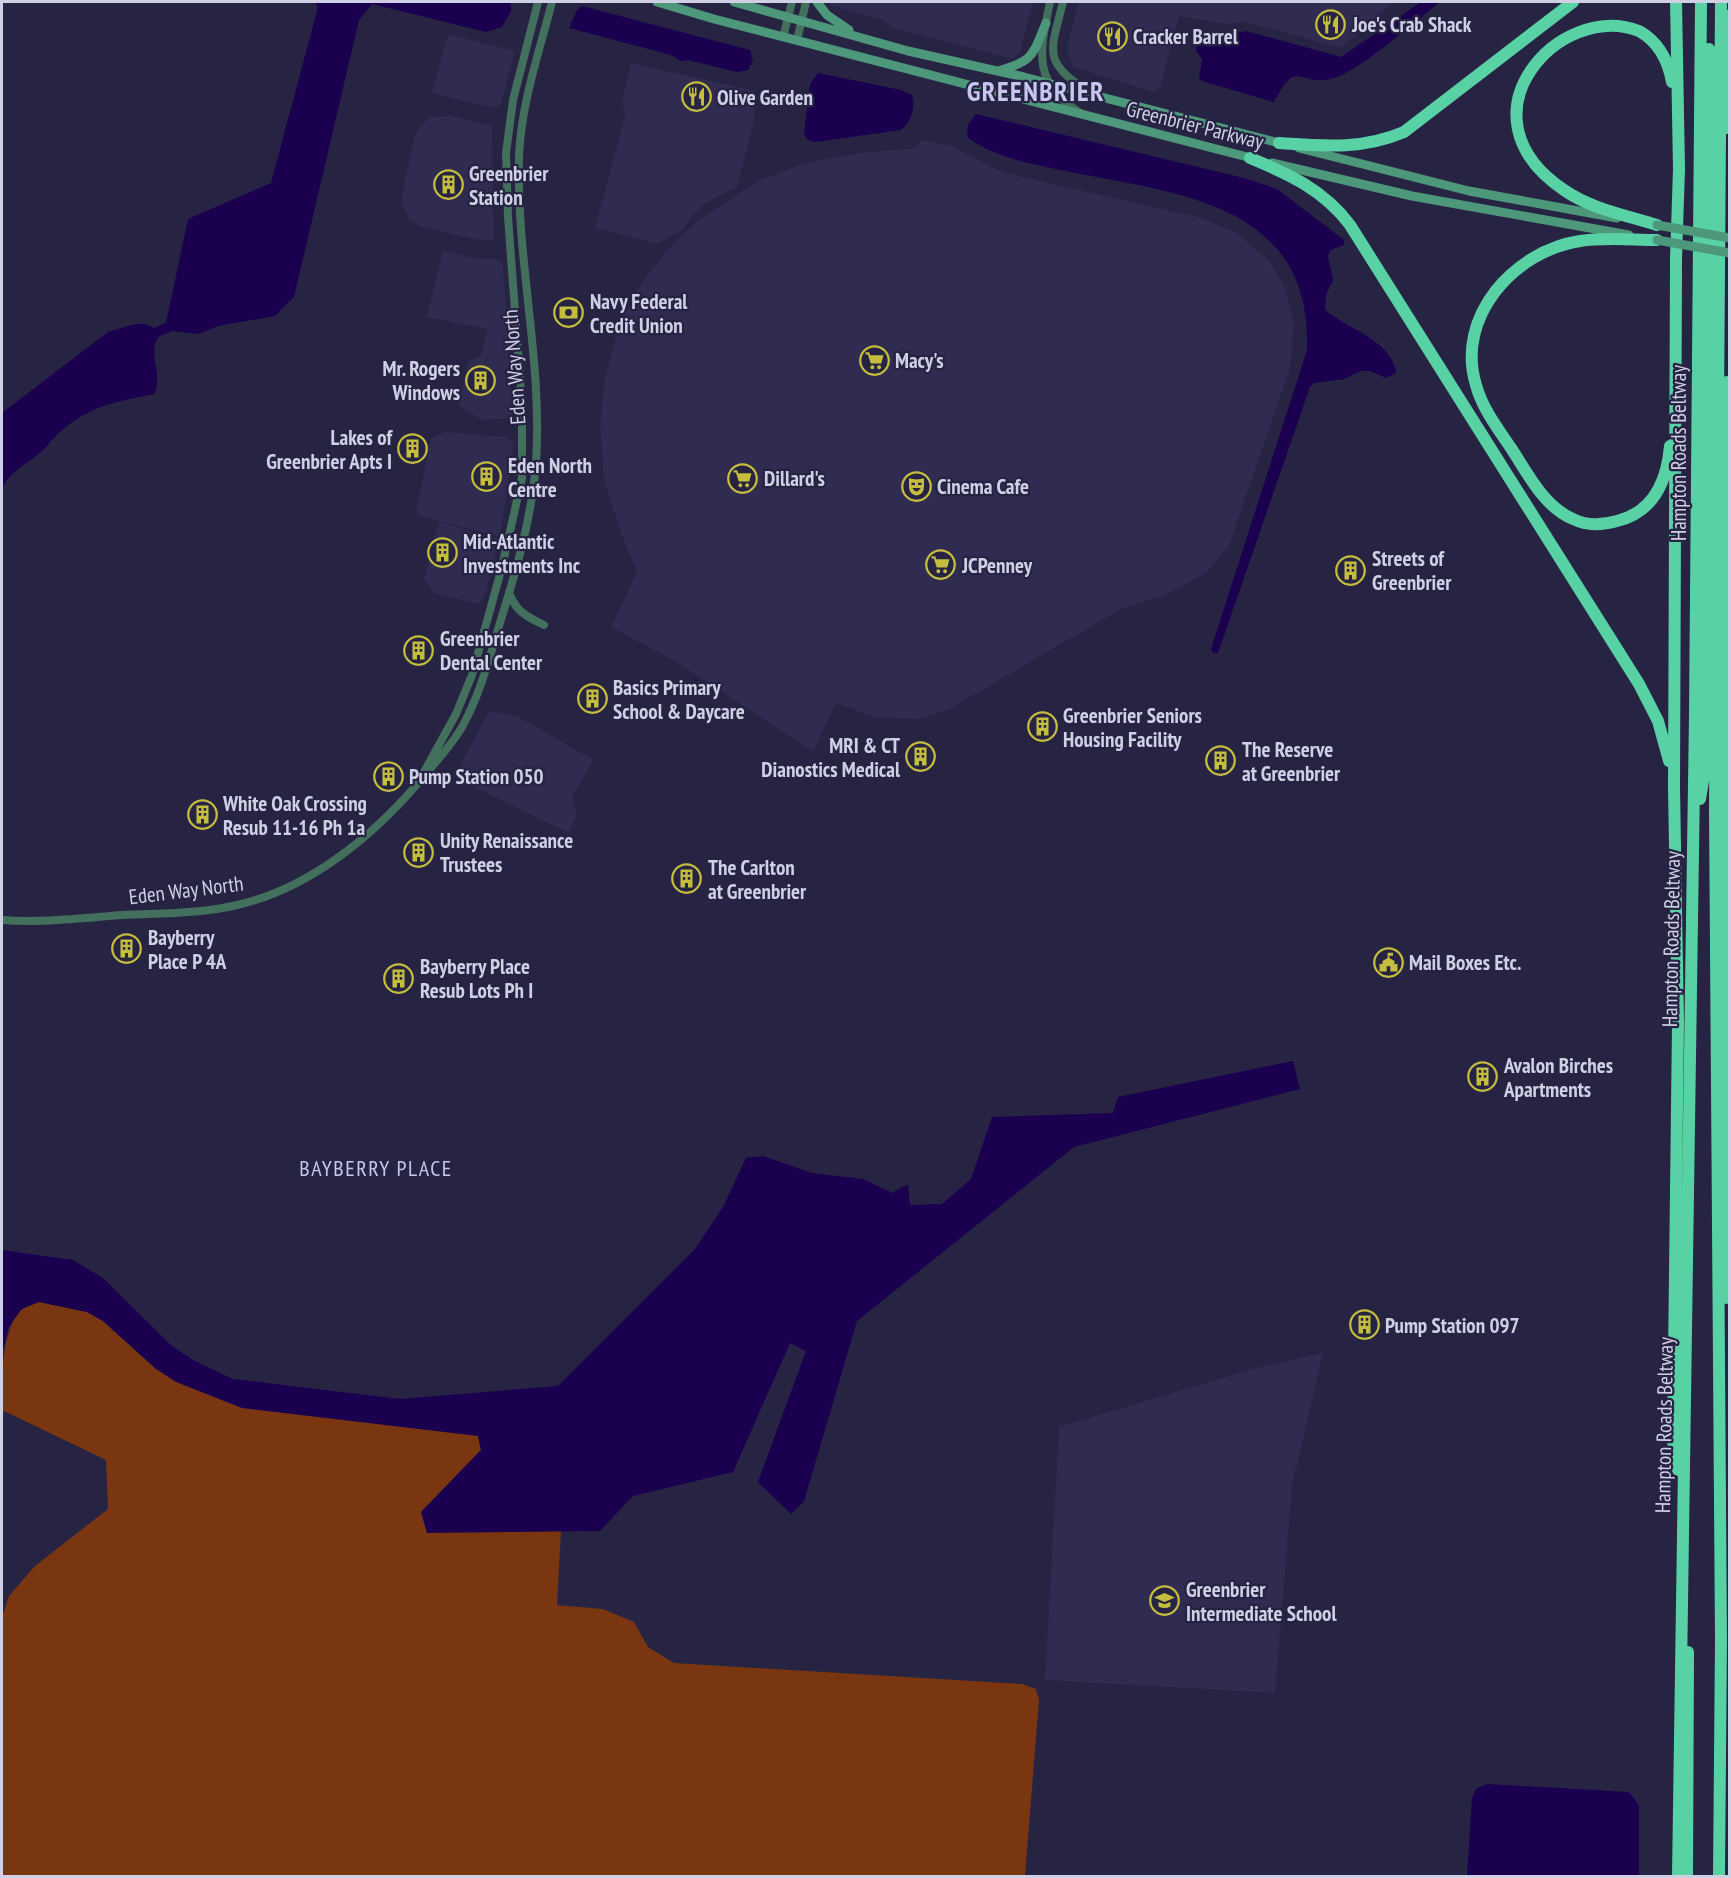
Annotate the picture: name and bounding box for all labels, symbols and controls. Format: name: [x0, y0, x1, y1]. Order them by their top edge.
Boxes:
restaurant icon: Joe's Crab Shack: [1315, 8, 1347, 40]
place label: Joe's Crab Shack: [1351, 11, 1472, 38]
restaurant icon: Cracker Barrel: [1096, 20, 1128, 52]
place label: Cracker Barrel: [1133, 23, 1239, 50]
district label: GREENBRIER: [967, 74, 1105, 108]
restaurant icon: Olive Garden: [680, 81, 712, 113]
place label: Olive Garden: [717, 84, 813, 111]
street label: Greenbrier Parkway: [1123, 95, 1267, 155]
place label: Greenbrier Station: [469, 160, 549, 211]
building icon: Greenbrier Station: [432, 169, 464, 201]
place label: Navy Federal Credit Union: [590, 288, 688, 339]
bank icon: Navy Federal Credit Union: [553, 297, 585, 329]
street label: Eden Way North: [497, 309, 531, 425]
supermarket icon: Macy's: [858, 344, 890, 376]
place label: Macy's: [895, 347, 944, 374]
place label: Mr. Rogers Windows: [383, 355, 460, 406]
building icon: Mr. Rogers Windows: [465, 364, 497, 396]
street label: Hampton Roads Beltway: [1665, 365, 1692, 541]
place label: Lakes of Greenbrier Apts I: [266, 424, 393, 475]
building icon: Lakes of Greenbrier Apts I: [397, 433, 429, 465]
place label: Eden North Centre: [508, 452, 592, 503]
building icon: Eden North Centre: [471, 461, 503, 493]
supermarket icon: Dillard's: [727, 462, 759, 494]
place label: Dillard's: [764, 465, 825, 492]
theatre icon: Cinema Cafe: [900, 470, 932, 502]
place label: Cinema Cafe: [937, 473, 1029, 500]
place label: Mid-Atlantic Investments Inc: [463, 528, 581, 579]
building icon: Mid-Atlantic Investments Inc: [426, 537, 458, 569]
place label: Streets of Greenbrier: [1372, 545, 1452, 596]
supermarket icon: JCPenney: [925, 549, 957, 581]
place label: JCPenney: [961, 552, 1033, 579]
building icon: Streets of Greenbrier: [1335, 554, 1367, 586]
place label: Greenbrier Dental Center: [440, 625, 543, 676]
building icon: Greenbrier Dental Center: [403, 634, 435, 666]
place label: Basics Primary School & Daycare: [613, 674, 745, 725]
building icon: Basics Primary School & Daycare: [576, 683, 608, 715]
place label: Greenbrier Seniors Housing Facility: [1063, 702, 1202, 753]
building icon: Greenbrier Seniors Housing Facility: [1026, 711, 1058, 743]
place label: MRI & CT Dianostics Medical: [761, 732, 901, 783]
place label: The Reserve at Greenbrier: [1242, 736, 1341, 787]
building icon: MRI & CT Dianostics Medical: [905, 741, 937, 773]
building icon: The Reserve at Greenbrier: [1205, 745, 1237, 777]
building icon: Pump Station 050: [372, 760, 404, 792]
place label: Pump Station 050: [409, 763, 544, 790]
place label: White Oak Crossing Resub 11-16 Ph 1a: [222, 790, 367, 841]
building icon: White Oak Crossing Resub 11-16 Ph 1a: [186, 799, 218, 831]
place label: Unity Renaissance Trustees: [440, 827, 573, 878]
building icon: Unity Renaissance Trustees: [403, 836, 435, 868]
street label: Hampton Roads Beltway: [1656, 851, 1686, 1027]
place label: The Carlton at Greenbrier: [708, 854, 807, 905]
building icon: The Carlton at Greenbrier: [671, 863, 703, 895]
street label: Eden Way North: [127, 870, 245, 910]
place label: Bayberry Place P 4A: [148, 924, 227, 975]
building icon: Bayberry Place P 4A: [111, 933, 143, 965]
public building icon: Mail Boxes Etc.: [1372, 946, 1404, 978]
place label: Mail Boxes Etc.: [1409, 949, 1521, 976]
place label: Bayberry Place Resub Lots Ph I: [420, 953, 533, 1004]
building icon: Bayberry Place Resub Lots Ph I: [383, 962, 415, 994]
place label: Avalon Birches Apartments: [1503, 1052, 1613, 1103]
building icon: Avalon Birches Apartments: [1467, 1061, 1499, 1093]
district label: BAYBERRY PLACE: [299, 1154, 453, 1182]
building icon: Pump Station 097: [1348, 1309, 1380, 1341]
place label: Pump Station 097: [1385, 1312, 1520, 1339]
street label: Hampton Roads Beltway: [1649, 1337, 1679, 1513]
place label: Greenbrier Intermediate School: [1186, 1576, 1337, 1627]
school or university icon: Greenbrier Intermediate School: [1149, 1585, 1181, 1617]

